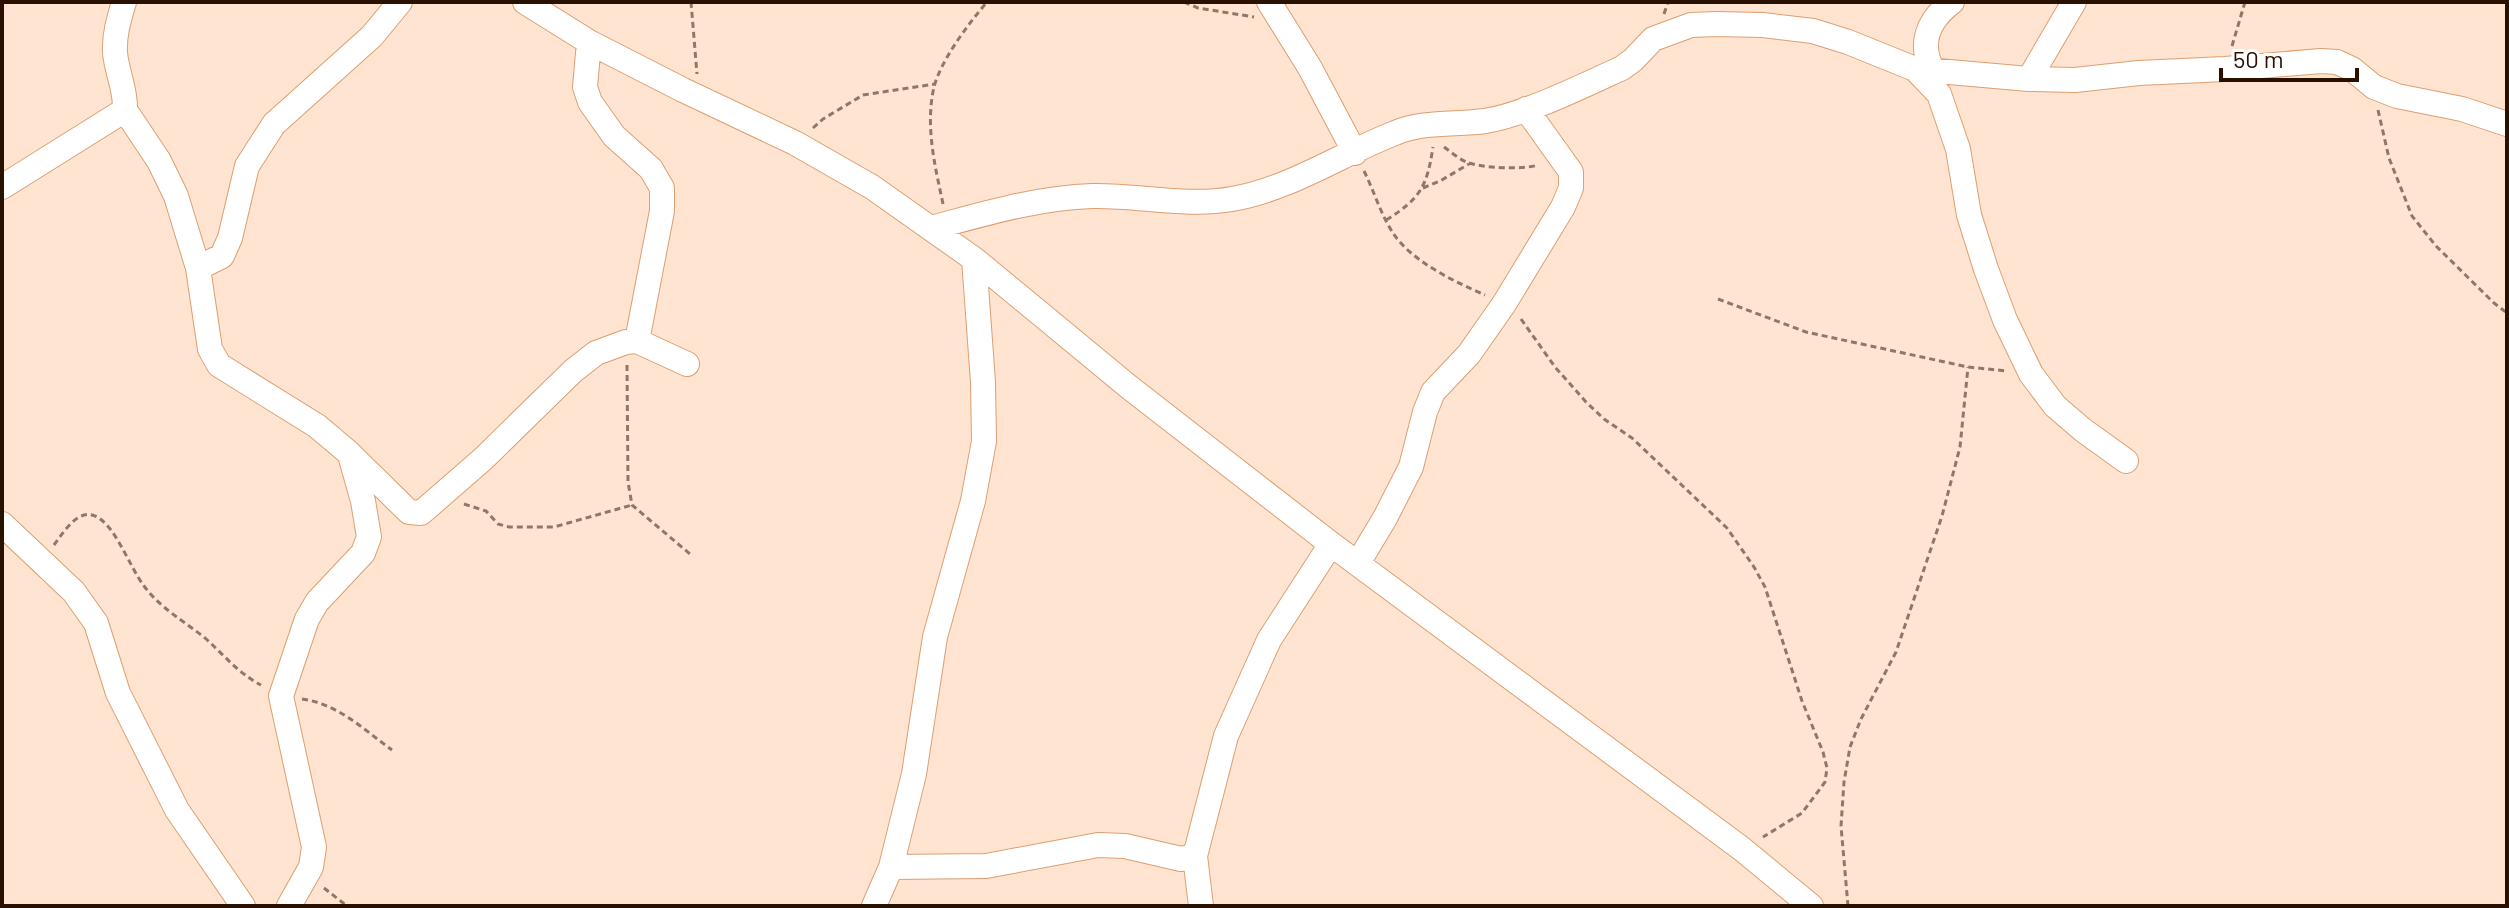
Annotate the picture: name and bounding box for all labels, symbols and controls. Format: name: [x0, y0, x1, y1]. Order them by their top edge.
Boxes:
scale bar: [2221, 32, 2357, 82]
text: 50 m: [2233, 44, 2284, 73]

